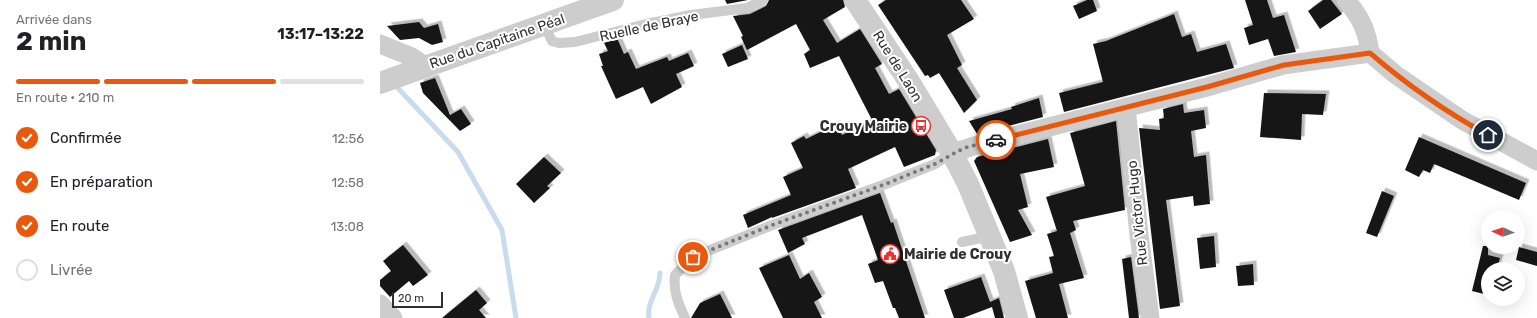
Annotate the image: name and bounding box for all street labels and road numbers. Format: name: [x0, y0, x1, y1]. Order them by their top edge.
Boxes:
street label: Ruelle de Braye: [598, 8, 700, 45]
street label: Rue du Capitaine Péal: [427, 10, 567, 73]
street label: Rue de Laon: [869, 28, 926, 105]
street label: Rue Victor Hugo: [1124, 160, 1151, 266]

